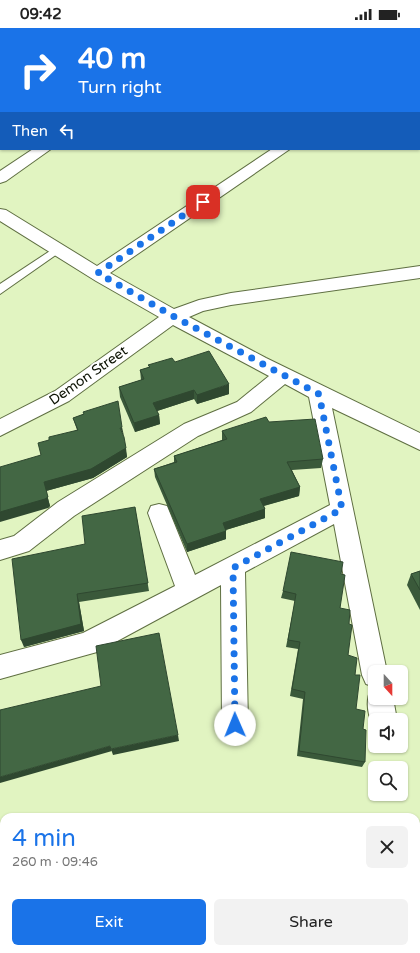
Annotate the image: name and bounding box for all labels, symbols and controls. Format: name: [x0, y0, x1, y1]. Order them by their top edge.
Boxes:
text: 09:42: [20, 5, 62, 23]
text: 40 m: [78, 42, 146, 76]
icon: right: [12, 44, 64, 96]
text: Turn right: [78, 76, 162, 98]
icon: left: [56, 120, 78, 142]
text: Then: [12, 122, 48, 140]
pin: [186, 185, 220, 219]
icon: arrive: [192, 191, 214, 213]
street label: Demon Street: [46, 342, 131, 409]
north arrow: [368, 665, 408, 705]
map controls: [368, 665, 408, 801]
position arrow: [214, 704, 256, 746]
button: sound: [368, 713, 408, 753]
button: search: [368, 761, 408, 801]
text: 4 min: [12, 824, 76, 853]
button: close: [366, 826, 408, 868]
text: 260 m · 09:46: [12, 854, 98, 870]
button: Exit: [12, 899, 206, 945]
button: Share: [214, 899, 408, 945]

